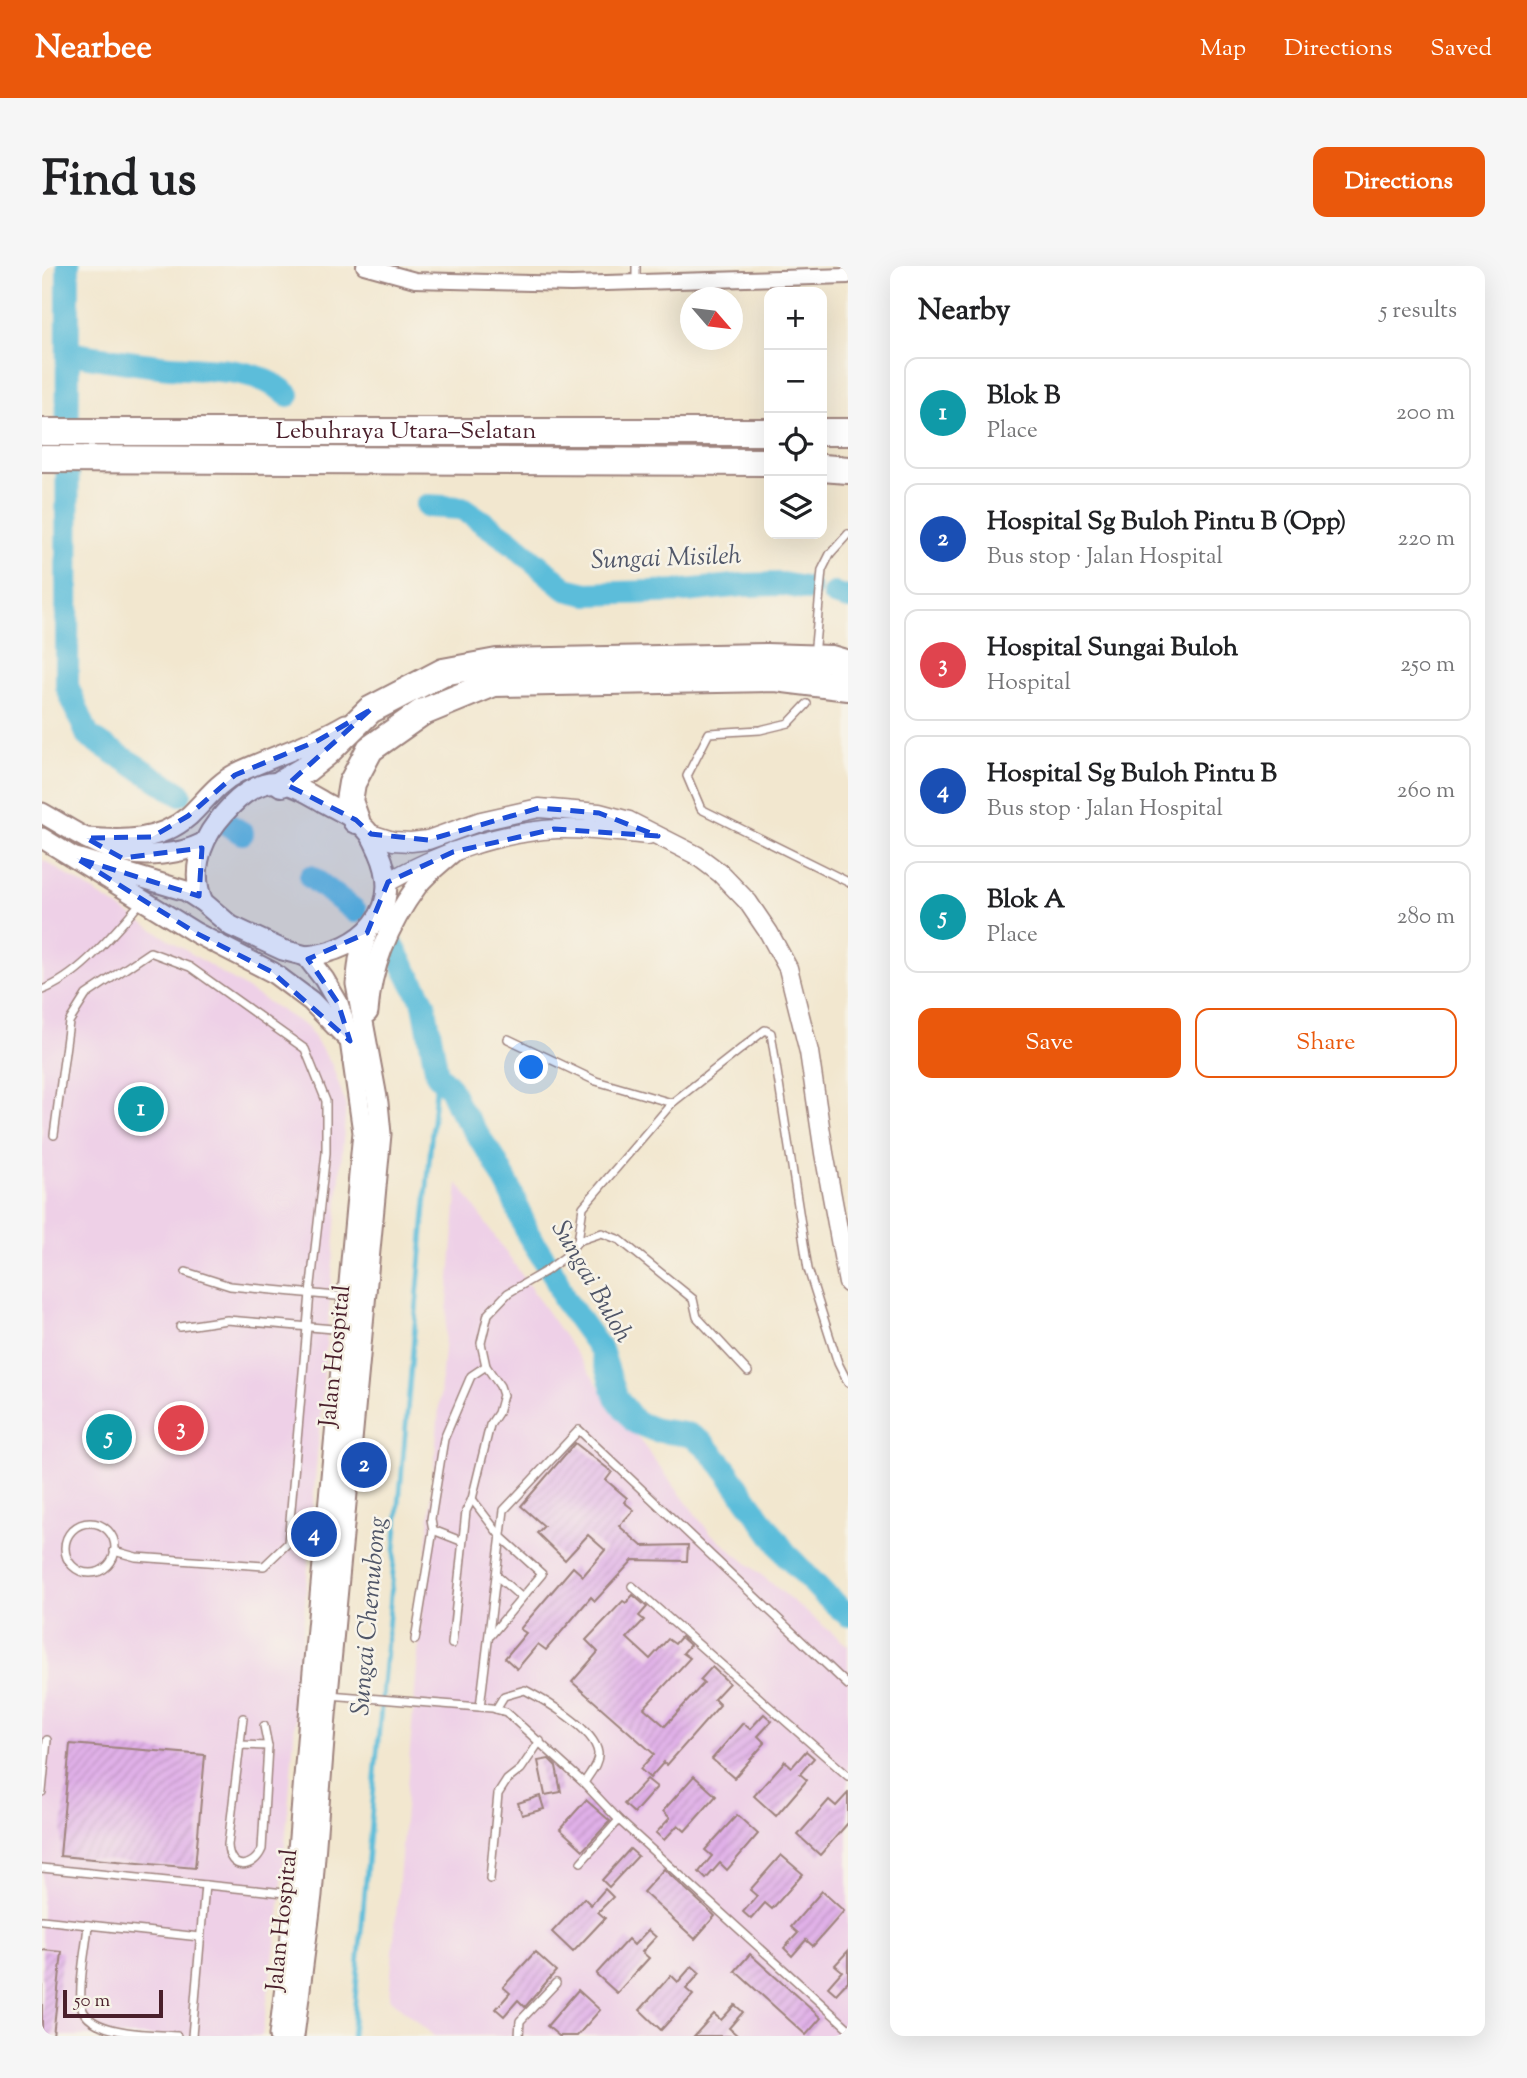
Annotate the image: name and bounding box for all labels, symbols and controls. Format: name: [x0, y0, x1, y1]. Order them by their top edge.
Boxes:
text: Nearbee: [35, 25, 152, 73]
text: Map: [1200, 32, 1246, 66]
text: Directions: [1284, 32, 1392, 66]
text: Saved: [1430, 32, 1492, 66]
text: Find us: [42, 147, 196, 217]
button: Directions: [1313, 147, 1485, 217]
north arrow: [680, 287, 743, 350]
map controls: [764, 287, 827, 539]
button: +: [764, 287, 827, 350]
text: Nearby: [918, 290, 1010, 333]
text: 5 results: [1380, 295, 1457, 328]
button: −: [764, 350, 827, 413]
text: Blok B: [987, 378, 1060, 415]
text: 1: [939, 397, 947, 430]
text: 200 m: [1396, 397, 1455, 430]
button: locate: [764, 413, 827, 476]
street label: Lebuhraya Utara–Selatan: [276, 415, 536, 449]
text: Place: [987, 415, 1038, 448]
button: layers: [764, 476, 827, 539]
text: Hospital Sg Buloh Pintu B (Opp): [987, 504, 1346, 541]
text: 2: [938, 523, 948, 556]
text: 220 m: [1397, 523, 1455, 556]
water label: Sungai Misileh: [590, 538, 742, 580]
text: Bus stop · Jalan Hospital: [987, 541, 1223, 574]
text: Hospital Sungai Buloh: [987, 630, 1238, 667]
text: 3: [938, 649, 948, 682]
text: 250 m: [1400, 649, 1455, 682]
text: Hospital: [987, 667, 1071, 700]
text: Hospital Sg Buloh Pintu B: [987, 756, 1277, 793]
text: 4: [937, 775, 949, 808]
text: 260 m: [1397, 775, 1455, 808]
text: Bus stop · Jalan Hospital: [987, 793, 1223, 826]
text: Blok A: [987, 882, 1065, 919]
text: 5: [939, 901, 947, 934]
text: 280 m: [1397, 901, 1455, 934]
text: Place: [987, 919, 1038, 952]
button: Save: [918, 1008, 1181, 1078]
button: Share: [1195, 1008, 1457, 1078]
your location: [514, 1050, 548, 1084]
pin: 1: [118, 1083, 164, 1135]
water label: Sungai Buloh: [541, 1214, 641, 1350]
street label: Jalan Hospital: [311, 1283, 360, 1431]
pin: 3: [158, 1402, 204, 1454]
pin: 5: [86, 1411, 132, 1463]
pin: 2: [341, 1439, 387, 1491]
pin: 4: [291, 1508, 337, 1560]
water label: Sungai Chemubong: [343, 1515, 397, 1717]
street label: Jalan Hospital: [258, 1847, 307, 1995]
scale bar: [63, 1987, 163, 2019]
text: 50 m: [74, 1988, 110, 2015]

